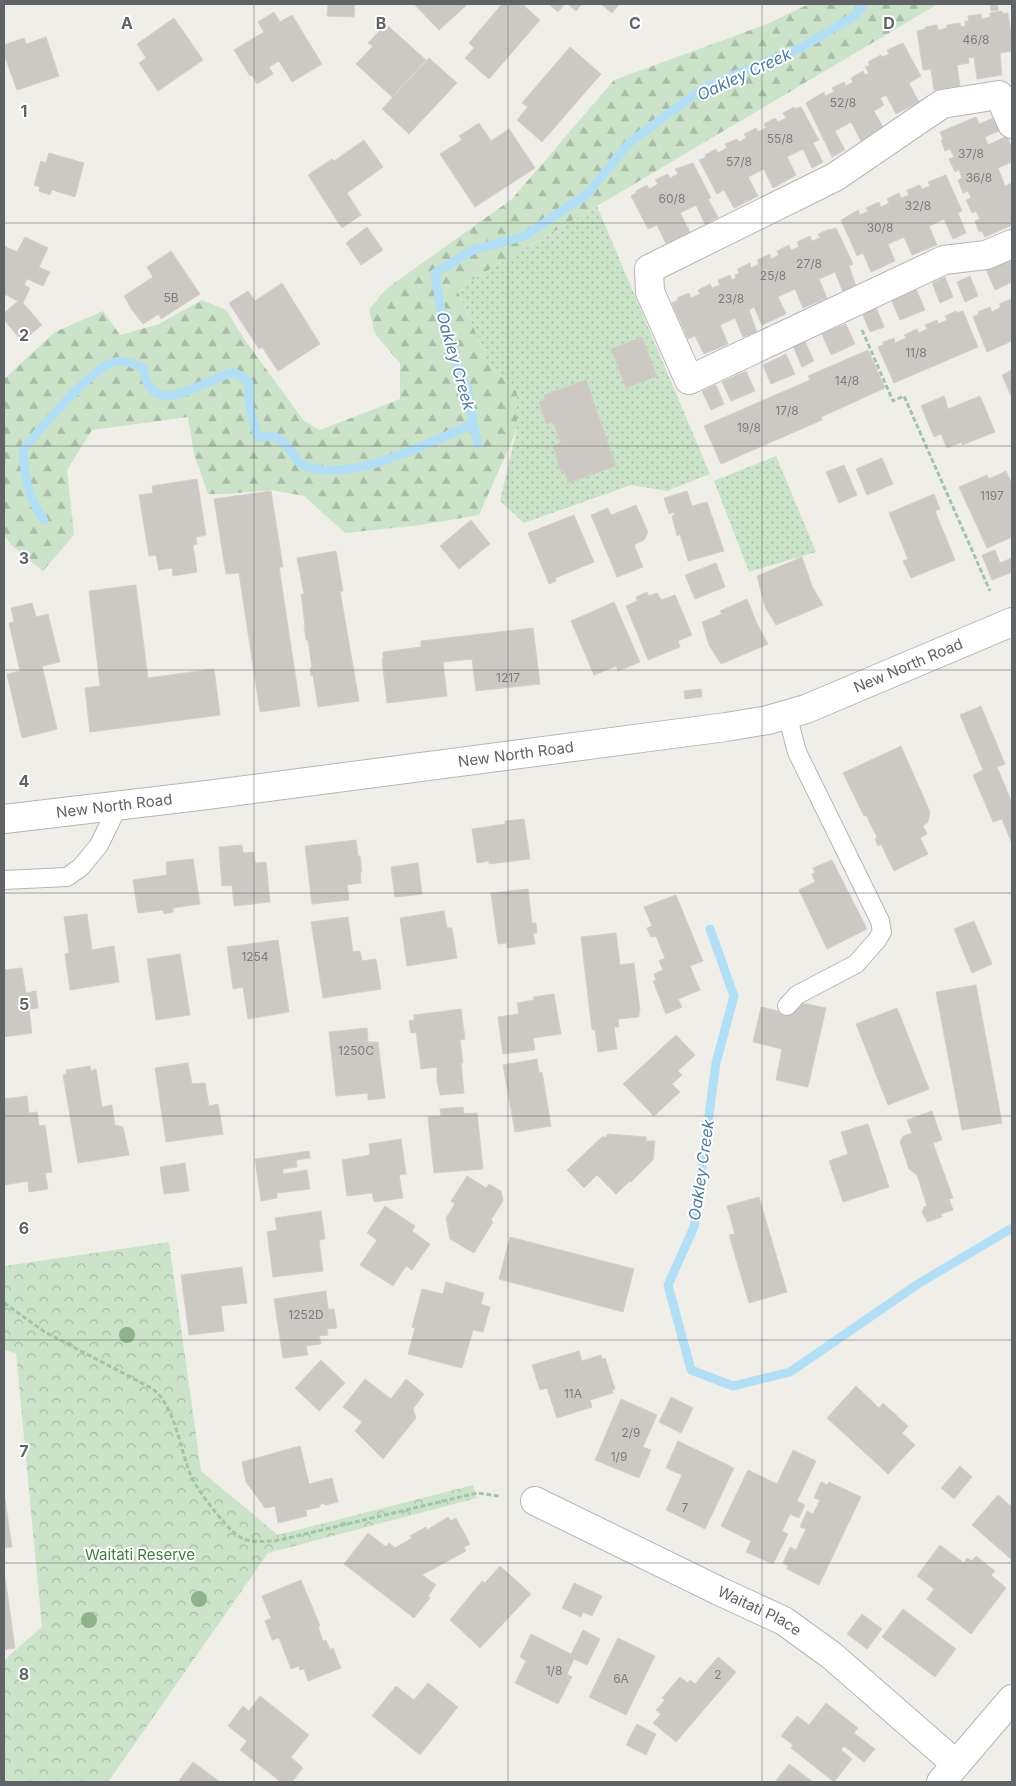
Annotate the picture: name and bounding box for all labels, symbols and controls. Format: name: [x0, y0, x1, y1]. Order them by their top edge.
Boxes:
text: A: [121, 13, 133, 33]
text: B: [376, 13, 386, 33]
text: C: [629, 13, 641, 33]
text: D: [883, 13, 895, 33]
house number: 46/8: [963, 32, 989, 47]
water label: Oakley Creek: [694, 43, 795, 105]
house number: 52/8: [830, 95, 856, 110]
text: 1: [21, 101, 27, 121]
house number: 55/8: [767, 131, 793, 146]
house number: 37/8: [958, 146, 984, 161]
house number: 57/8: [726, 154, 752, 169]
house number: 36/8: [966, 170, 992, 185]
house number: 60/8: [659, 191, 685, 206]
house number: 32/8: [905, 198, 931, 213]
house number: 30/8: [867, 220, 893, 235]
house number: 27/8: [796, 256, 822, 271]
house number: 25/8: [760, 268, 786, 283]
house number: 5B: [163, 290, 179, 305]
house number: 23/8: [718, 291, 744, 306]
water label: Oakley Creek: [432, 309, 480, 413]
text: 2: [19, 325, 29, 345]
house number: 11/8: [905, 345, 927, 360]
house number: 14/8: [835, 373, 859, 388]
house number: 17/8: [775, 403, 799, 418]
house number: 19/8: [737, 420, 761, 435]
house number: 1197: [980, 488, 1004, 503]
text: 3: [19, 548, 29, 568]
street label: New North Road: [851, 634, 966, 697]
house number: 1217: [496, 670, 520, 685]
street label: New North Road: [457, 737, 575, 771]
text: 4: [19, 771, 30, 791]
street label: New North Road: [55, 789, 173, 822]
house number: 1254: [241, 949, 269, 964]
text: 5: [19, 994, 29, 1014]
house number: 1250C: [338, 1043, 374, 1058]
water label: Oakley Creek: [684, 1118, 718, 1222]
text: 6: [19, 1218, 29, 1238]
house number: 1252D: [288, 1307, 324, 1322]
house number: 11A: [564, 1386, 582, 1401]
house number: 2/9: [621, 1425, 641, 1440]
text: 7: [19, 1441, 29, 1461]
house number: 1/9: [611, 1449, 627, 1464]
house number: 7: [682, 1500, 689, 1515]
park label: Waitati Reserve: [85, 1545, 195, 1564]
street label: Waitati Place: [715, 1582, 805, 1640]
house number: 1/8: [546, 1663, 562, 1678]
text: 8: [19, 1664, 29, 1684]
house number: 2: [714, 1667, 722, 1682]
house number: 6A: [613, 1671, 629, 1686]

